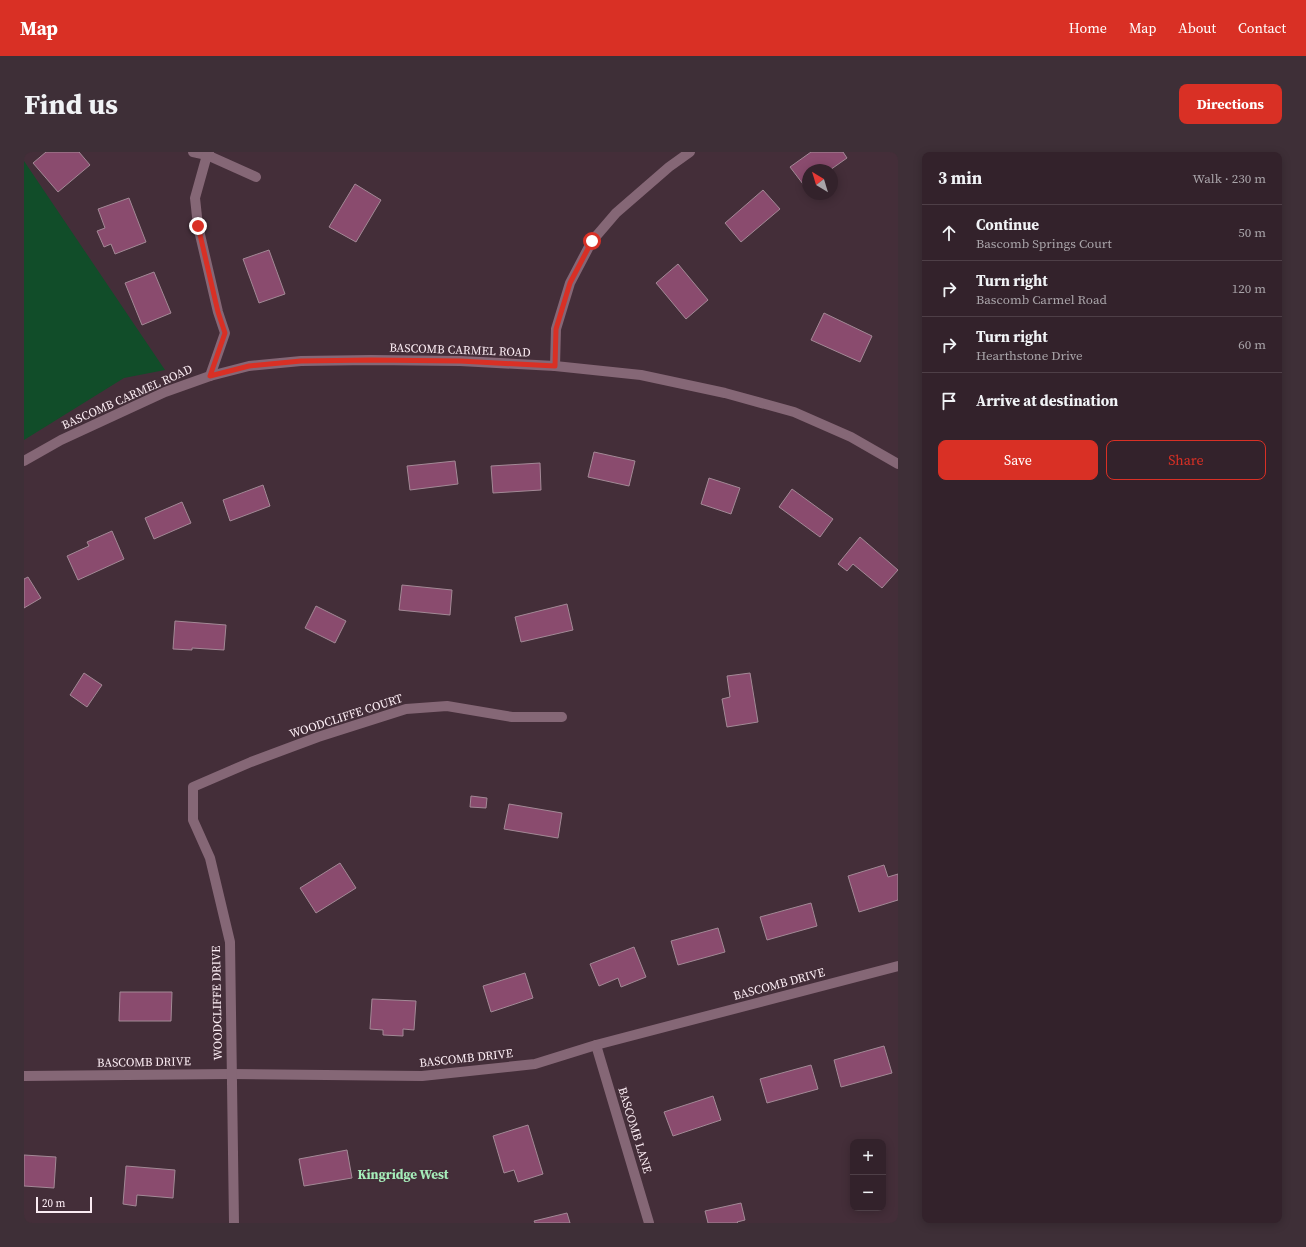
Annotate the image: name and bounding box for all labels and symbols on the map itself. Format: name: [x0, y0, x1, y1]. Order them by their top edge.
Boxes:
north arrow: [802, 164, 838, 200]
route end: [189, 217, 207, 235]
route start: [583, 232, 601, 250]
street label: BASCOMB CARMEL ROAD: [389, 340, 531, 360]
street label: BASCOMB CARMEL ROAD: [59, 361, 195, 433]
street label: WOODCLIFFE COURT: [287, 690, 405, 742]
street label: WOODCLIFFE DRIVE: [208, 945, 226, 1061]
street label: BASCOMB DRIVE: [732, 964, 826, 1004]
street label: BASCOMB DRIVE: [418, 1045, 514, 1071]
street label: BASCOMB DRIVE: [97, 1053, 191, 1071]
street label: BASCOMB LANE: [614, 1085, 656, 1175]
district label: Kingridge West: [357, 1166, 449, 1183]
scale bar: [36, 1195, 92, 1214]

